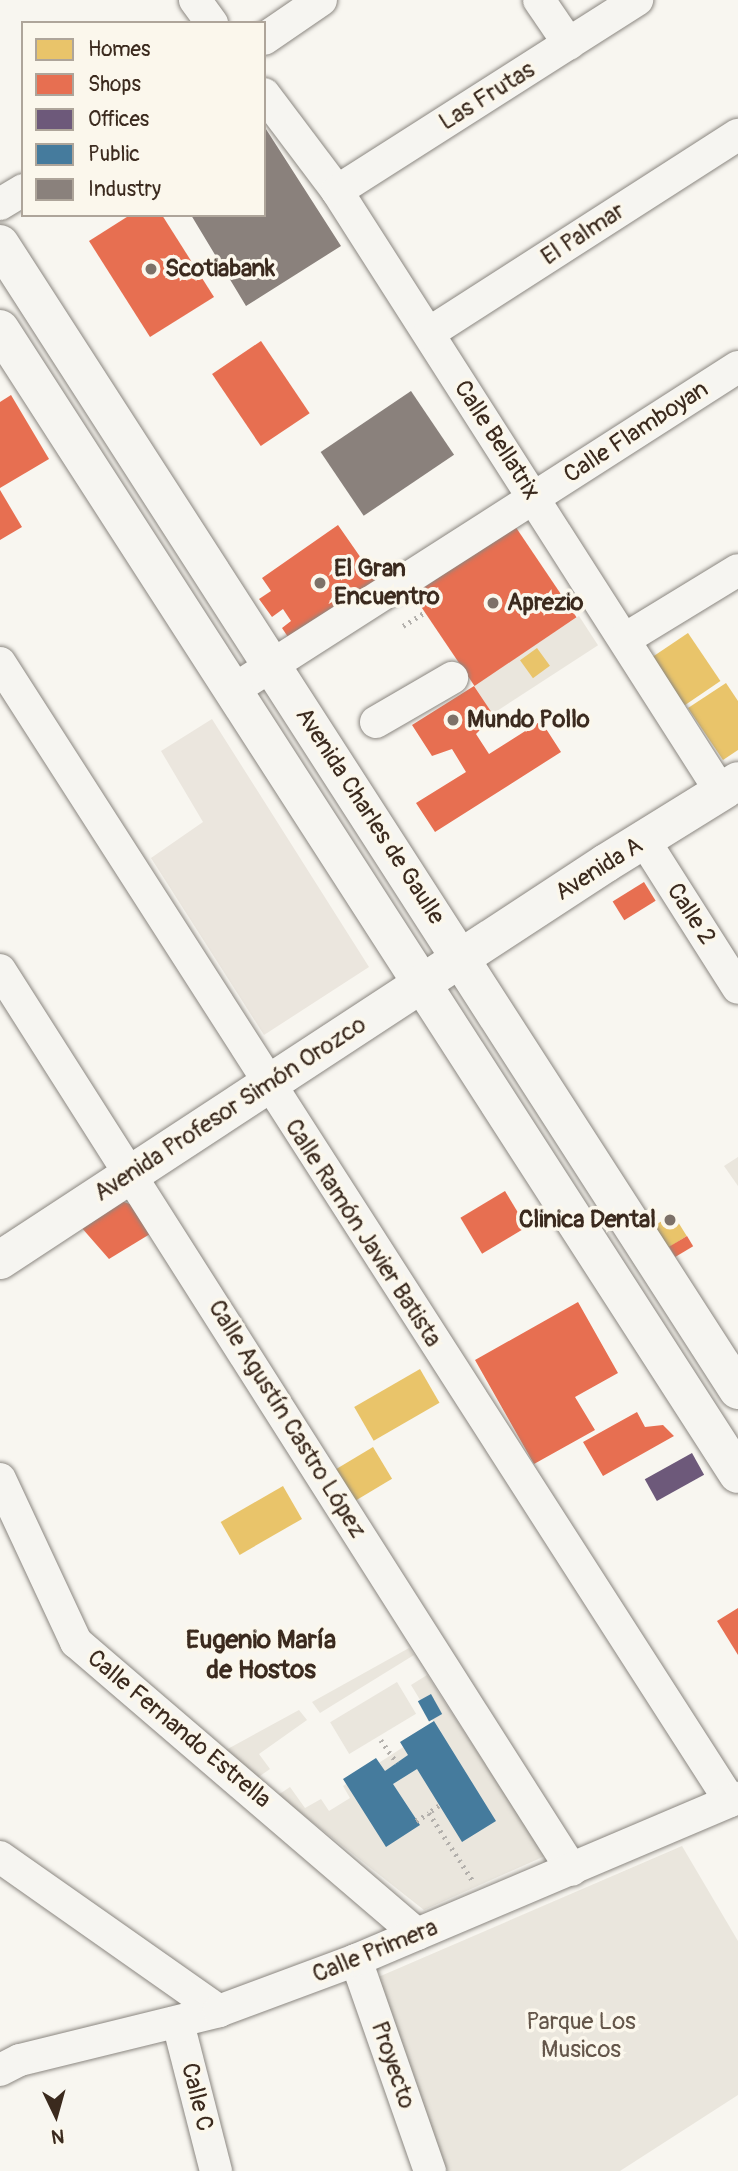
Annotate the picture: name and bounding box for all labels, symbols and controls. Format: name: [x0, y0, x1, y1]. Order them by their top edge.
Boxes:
legend: [21, 21, 266, 217]
text: Homes: [88, 36, 150, 63]
street label: Las Frutas: [434, 55, 540, 137]
text: Shops: [88, 71, 141, 98]
text: Offices: [88, 106, 149, 133]
text: Public: [88, 141, 140, 168]
text: Industry: [88, 176, 161, 203]
street label: El Palmar: [536, 196, 630, 272]
place label: Scotiabank: [165, 255, 275, 283]
marker: Scotiabank: [143, 261, 159, 277]
street label: Calle Bellatrix: [448, 375, 546, 505]
street label: Calle Flamboyan: [559, 375, 713, 489]
place label: El Gran Encuentro: [334, 555, 440, 611]
marker: El Gran Encuentro: [312, 575, 328, 591]
place label: Aprezio: [507, 589, 583, 617]
marker: Aprezio: [485, 595, 501, 611]
street label: Avenida Charles de Gaulle: [289, 702, 451, 930]
place label: Mundo Pollo: [467, 706, 590, 734]
marker: Mundo Pollo: [445, 712, 461, 728]
street label: Avenida A: [550, 831, 648, 907]
street label: Calle 2: [660, 878, 722, 950]
street label: Avenida Profesor Simón Orozco: [89, 1010, 371, 1208]
street label: Calle Ramón Javier Batista: [279, 1114, 447, 1352]
place label: Clinica Dental: [519, 1206, 656, 1234]
marker: Clinica Dental: [662, 1212, 678, 1228]
street label: Calle Agustín Castro López: [202, 1295, 372, 1543]
district label: Eugenio María de Hostos: [186, 1625, 336, 1686]
street label: Calle Fernando Estrella: [81, 1644, 277, 1814]
street label: Calle Primera: [308, 1913, 442, 1989]
park label: Parque Los Musicos: [526, 2008, 636, 2064]
street label: Proyecto: [365, 2018, 421, 2112]
street label: Calle C: [175, 2060, 219, 2134]
north arrow: [21, 2080, 91, 2150]
text: N: [50, 2123, 65, 2148]

